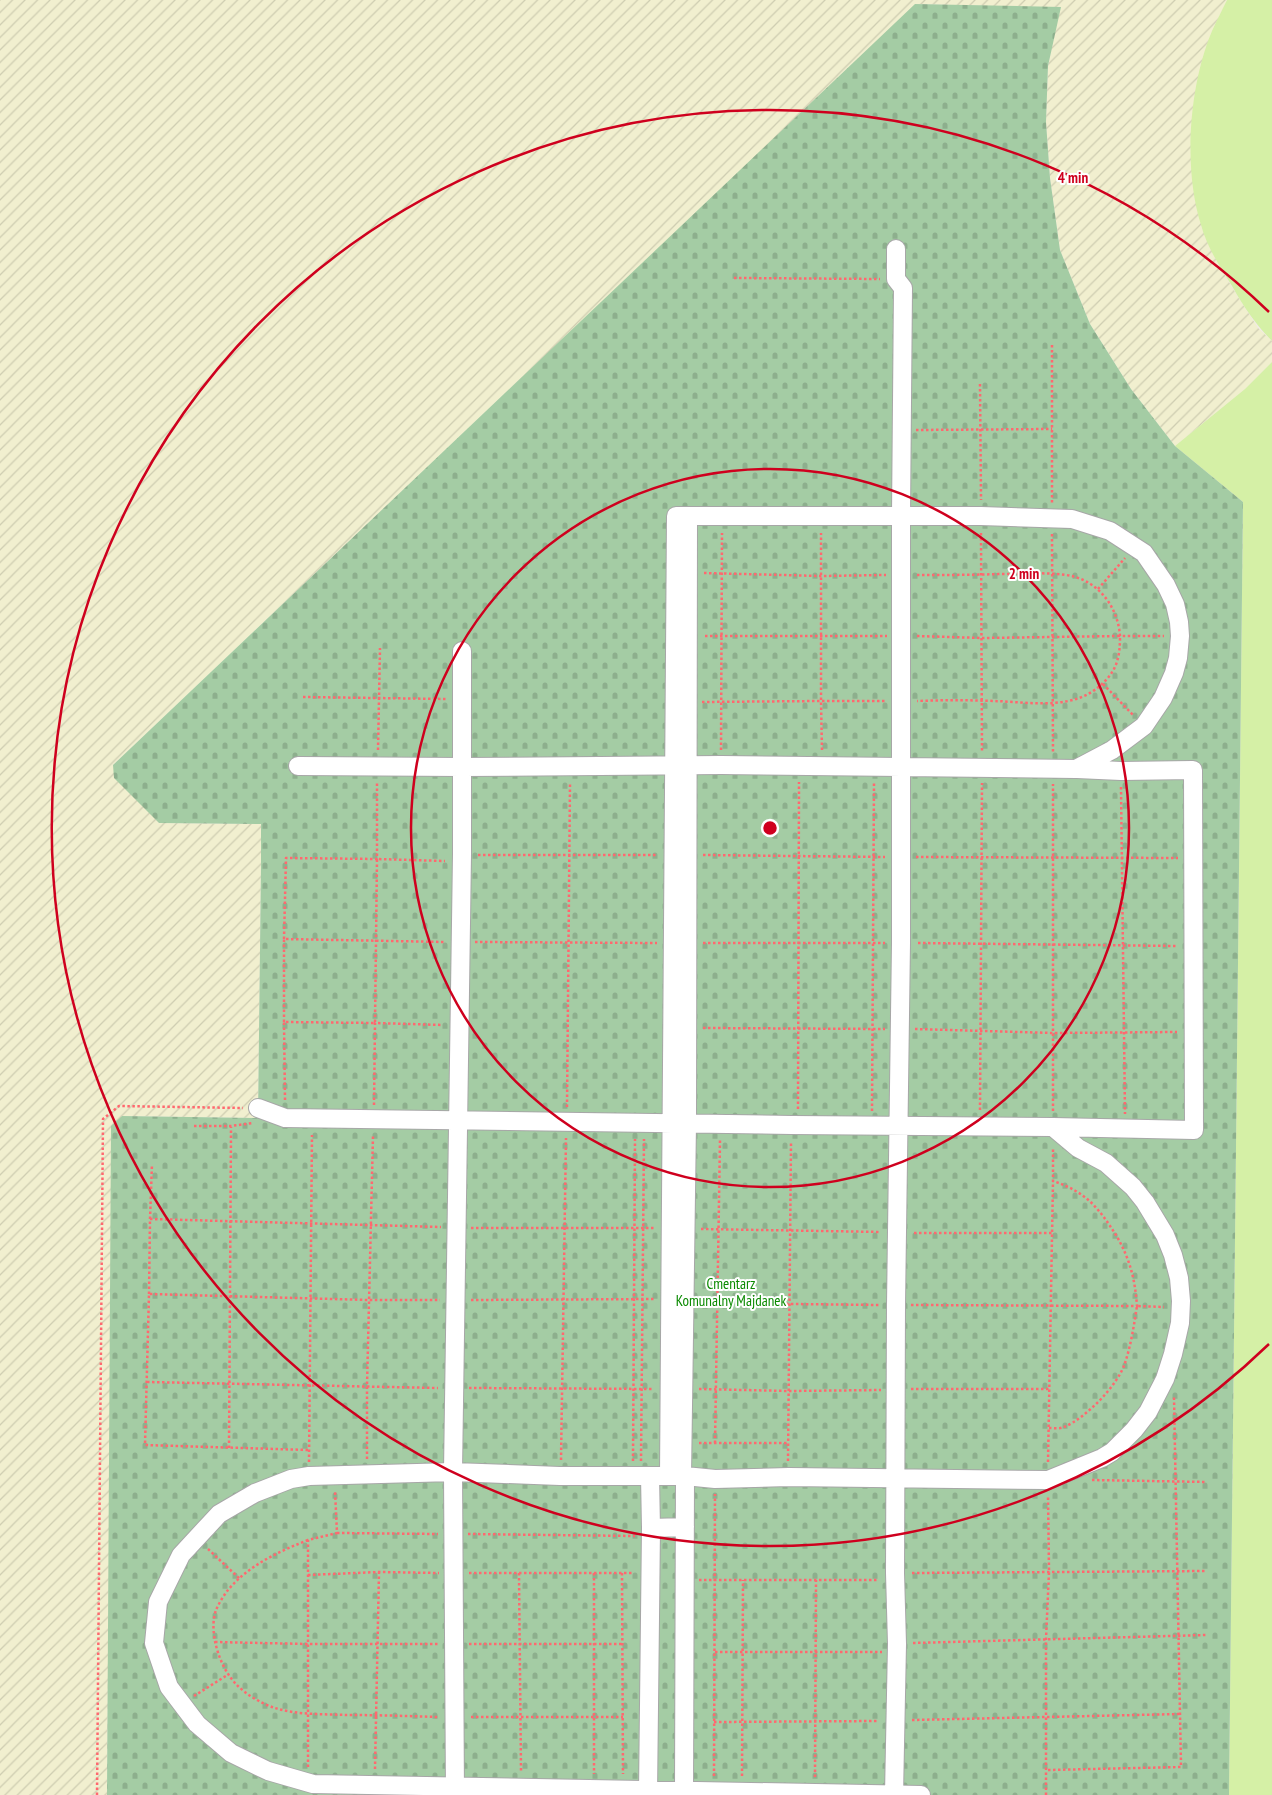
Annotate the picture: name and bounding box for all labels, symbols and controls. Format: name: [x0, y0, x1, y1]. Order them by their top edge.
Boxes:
text: 4 min: [1058, 168, 1088, 187]
text: 2 min: [1009, 564, 1039, 583]
centre of rings: [761, 819, 779, 837]
park label: Cmentarz Komunalny Majdanek: [676, 1274, 786, 1310]

